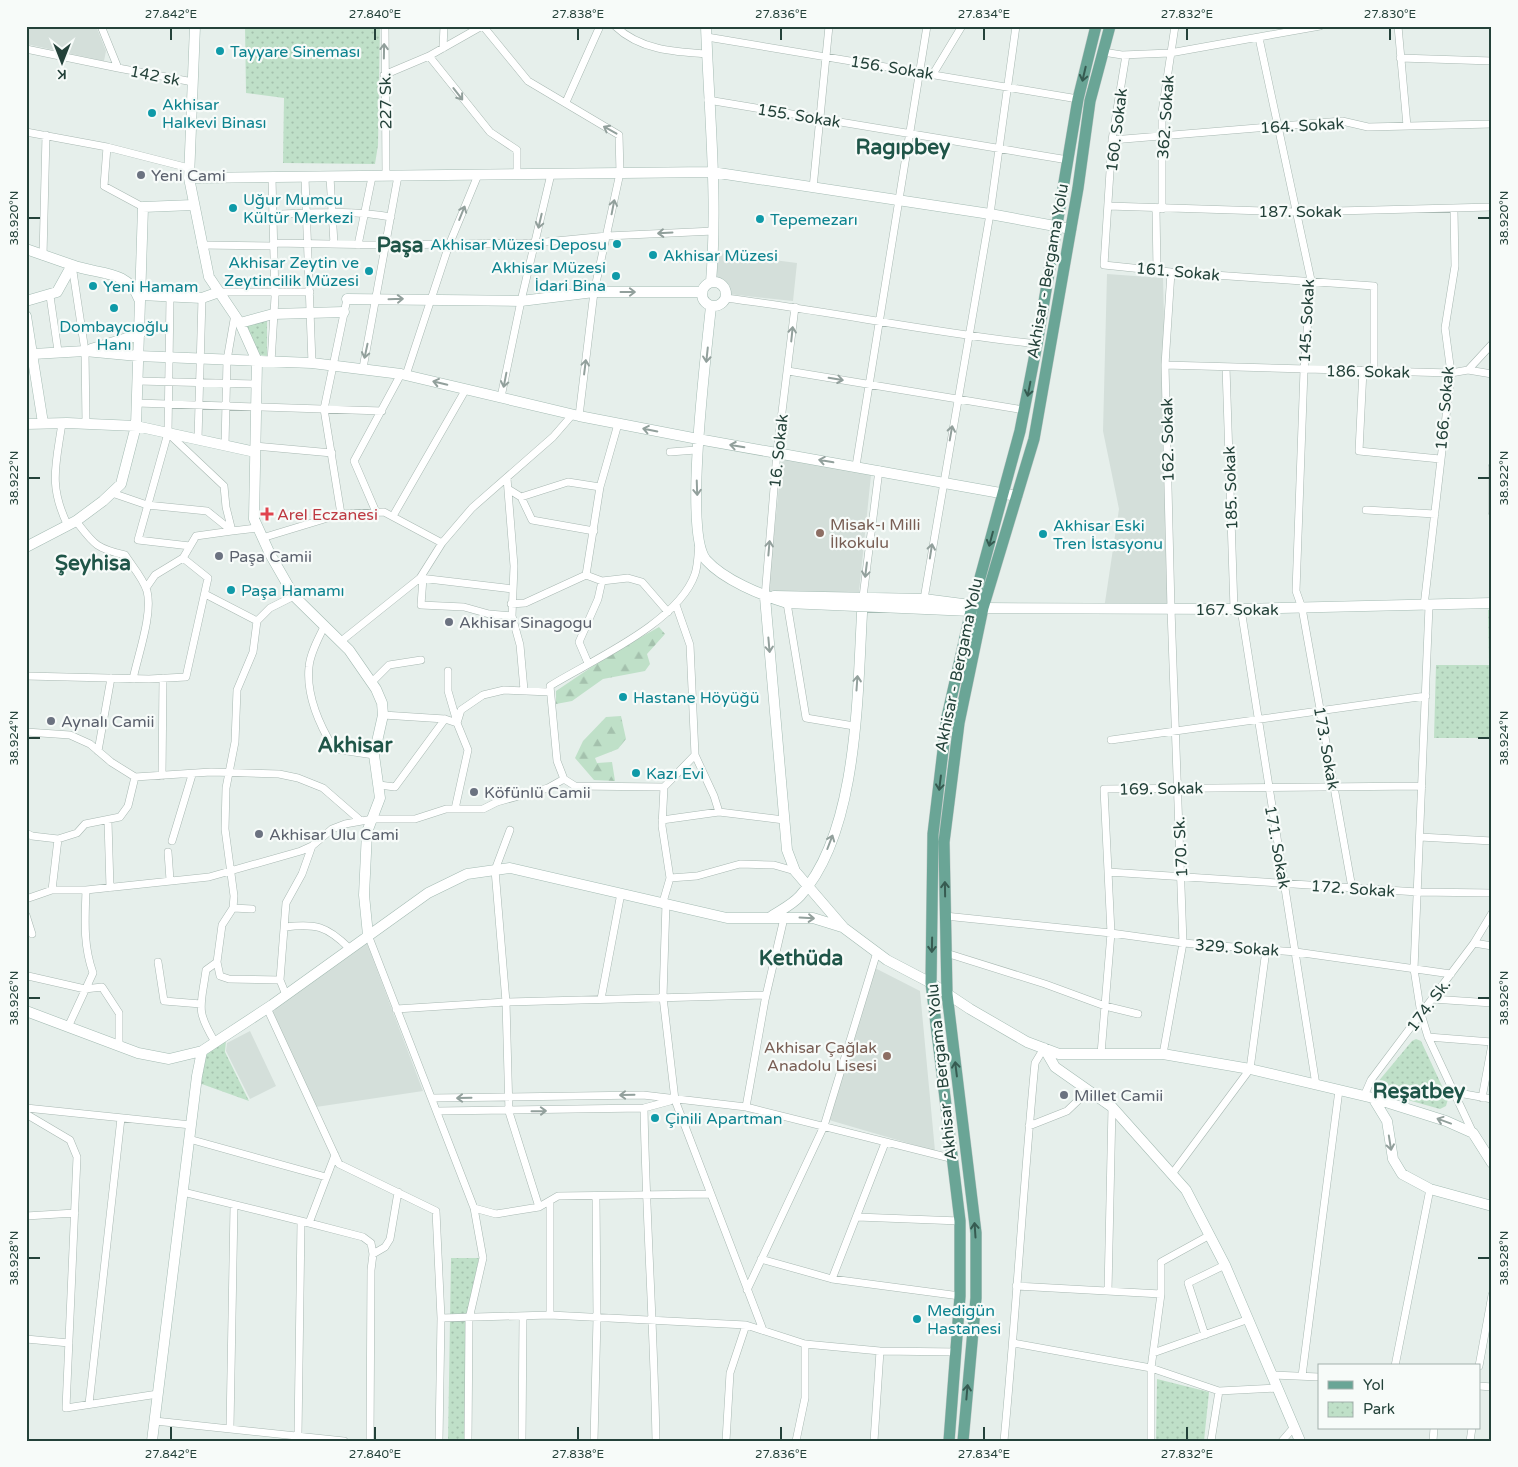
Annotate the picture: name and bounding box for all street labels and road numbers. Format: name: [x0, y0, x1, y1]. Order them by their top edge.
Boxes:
street label: 156. Sokak: [849, 52, 935, 85]
street label: 142 sk: [128, 61, 182, 91]
street label: 227 Sk.: [376, 72, 396, 130]
street label: 362. Sokak: [1153, 74, 1179, 160]
street label: 160. Sokak: [1102, 87, 1132, 173]
street label: 155. Sokak: [756, 100, 842, 132]
street label: 164. Sokak: [1259, 114, 1345, 138]
street label: Akhisar - Bergama Yolu: [1023, 182, 1073, 360]
street label: 187. Sokak: [1258, 202, 1342, 222]
street label: 161. Sokak: [1135, 258, 1221, 286]
street label: 145. Sokak: [1295, 278, 1319, 364]
street label: 186. Sokak: [1326, 361, 1411, 383]
street label: 166. Sokak: [1431, 365, 1459, 451]
street label: 162. Sokak: [1157, 397, 1179, 482]
street label: 16. Sokak: [765, 413, 793, 489]
street label: 185. Sokak: [1220, 445, 1242, 530]
street label: Akhisar - Bergama Yolu: [931, 576, 987, 754]
street label: 167. Sokak: [1195, 600, 1279, 620]
street label: 173. Sokak: [1309, 705, 1343, 792]
street label: 169. Sokak: [1119, 778, 1204, 800]
street label: 171. Sokak: [1260, 804, 1294, 891]
street label: 170. Sk.: [1169, 816, 1193, 878]
street label: 172. Sokak: [1310, 876, 1396, 902]
street label: 329. Sokak: [1194, 935, 1280, 961]
street label: 174. Sk.: [1402, 975, 1455, 1036]
street label: Akhisar - Bergama Yolu: [923, 983, 961, 1161]

